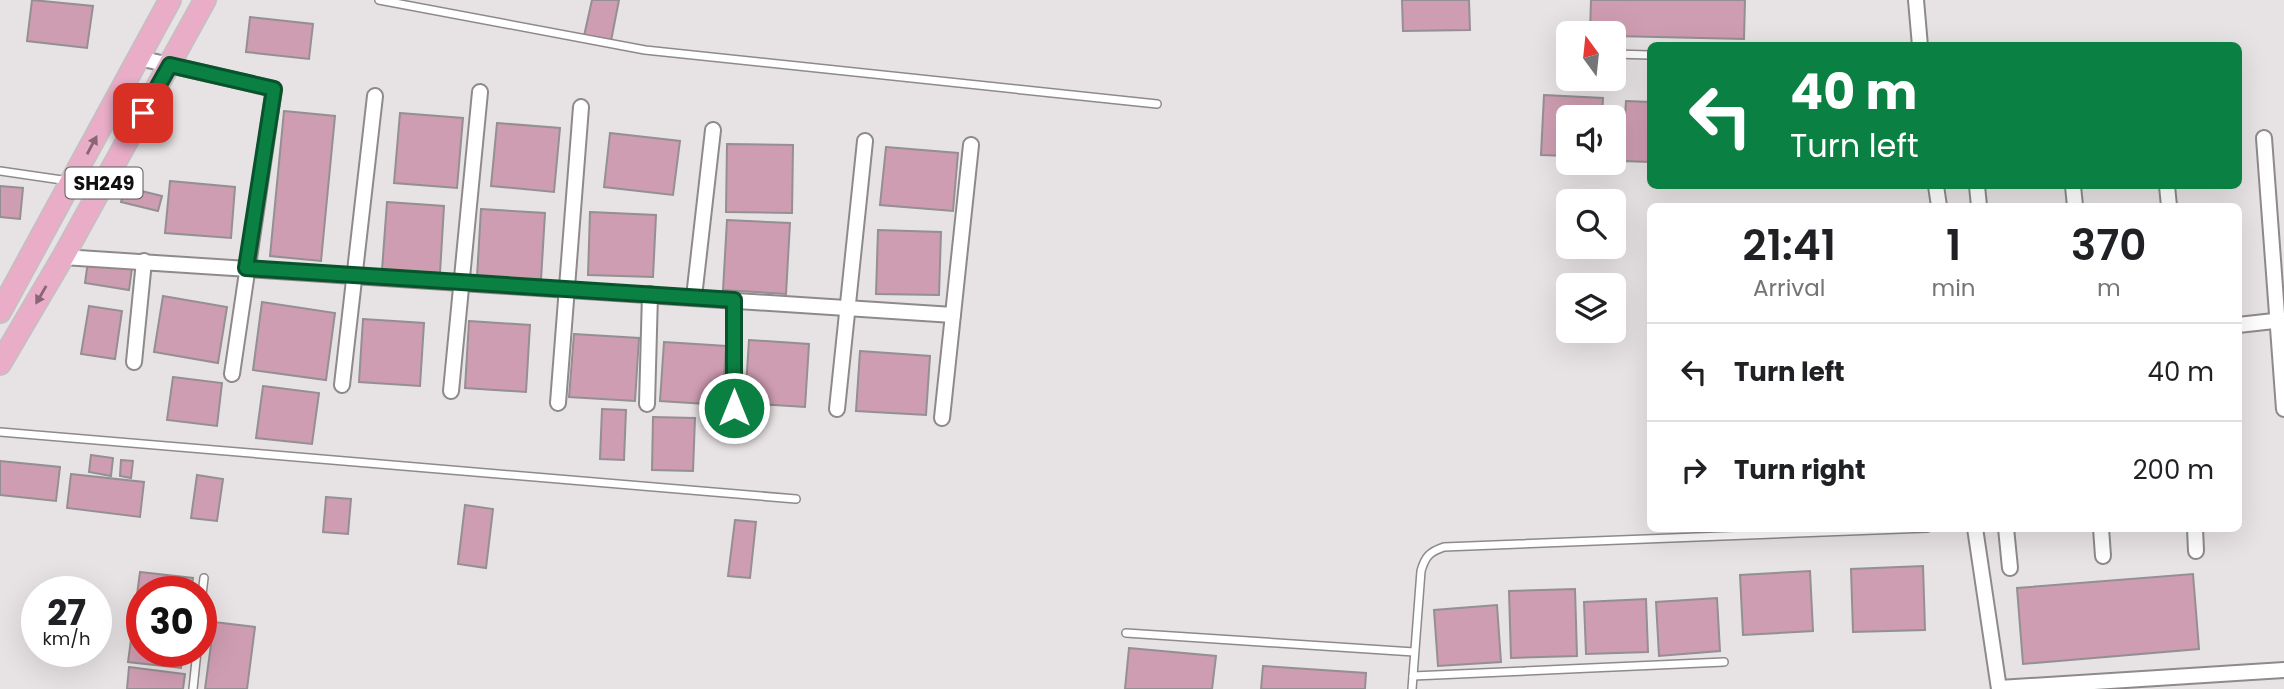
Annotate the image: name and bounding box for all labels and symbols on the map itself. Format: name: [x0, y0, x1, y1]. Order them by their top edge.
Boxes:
north arrow: [1556, 21, 1626, 91]
pin: [113, 83, 173, 143]
one-way arrow: [86, 135, 98, 155]
road number: SH249: [66, 168, 142, 198]
one-way arrow: [35, 285, 47, 305]
position arrow: [697, 371, 771, 445]
speed limit sign: 30: [126, 576, 217, 667]

